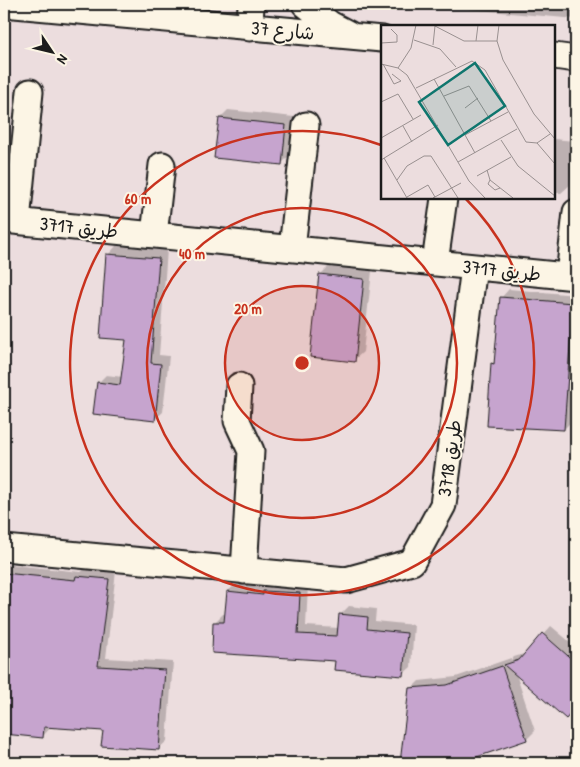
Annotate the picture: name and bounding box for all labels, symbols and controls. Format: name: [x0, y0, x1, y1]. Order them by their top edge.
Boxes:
street label: شارع 37: [250, 14, 316, 47]
inset map: [381, 25, 555, 199]
north arrow: [28, 28, 78, 78]
text: N: [53, 51, 73, 69]
text: 60 m: [125, 188, 151, 209]
street label: طريق 3717: [39, 210, 119, 244]
text: 40 m: [179, 243, 205, 264]
street label: طريق 3717: [462, 253, 542, 287]
text: 20 m: [234, 298, 262, 319]
centre of rings: [293, 354, 311, 372]
street label: طريق 3718: [431, 418, 467, 498]

